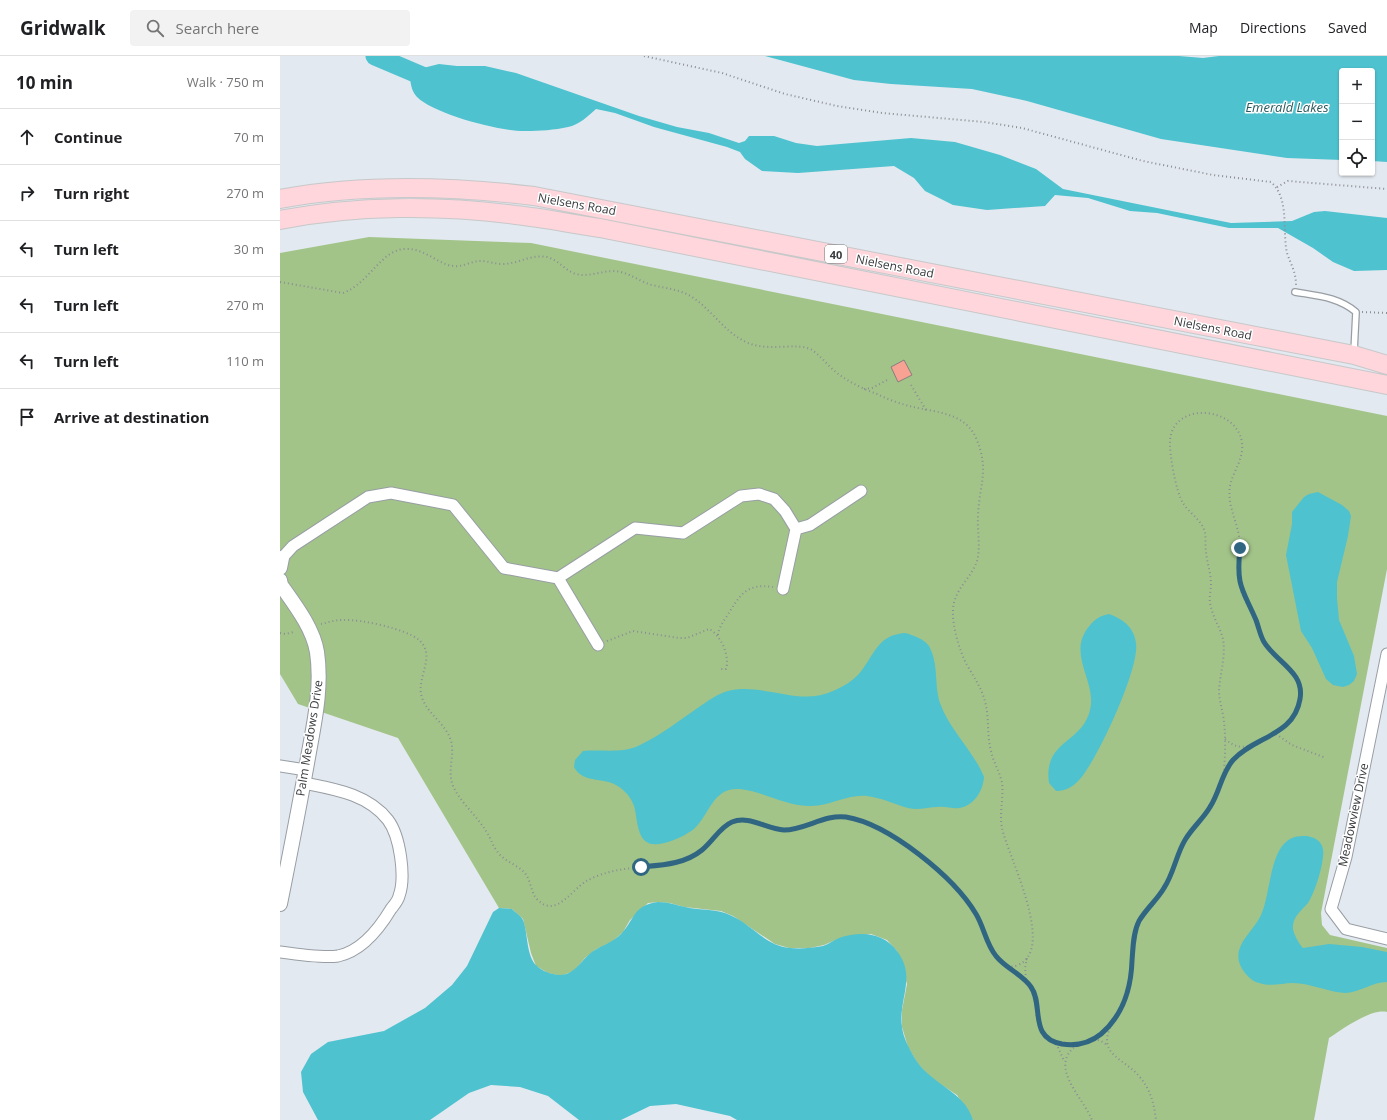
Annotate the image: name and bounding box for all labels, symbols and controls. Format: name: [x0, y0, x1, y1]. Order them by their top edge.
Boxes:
search box: [130, 10, 410, 46]
text: Gridwalk: [20, 15, 106, 41]
icon: search: [144, 17, 166, 39]
text: Search here: [176, 18, 259, 38]
text: Map: [1189, 18, 1218, 37]
text: Directions: [1240, 18, 1306, 37]
text: Saved: [1328, 18, 1367, 37]
map controls: [1339, 68, 1375, 176]
button: +: [1339, 68, 1375, 104]
text: 10 min: [16, 71, 73, 94]
text: Walk · 750 m: [187, 73, 264, 91]
water label: Emerald Lakes: [1245, 98, 1329, 116]
button: −: [1339, 104, 1375, 140]
icon: ahead: [16, 126, 38, 148]
text: Continue: [54, 127, 122, 147]
text: 70 m: [234, 128, 264, 146]
button: locate: [1339, 140, 1375, 176]
icon: right: [16, 182, 38, 204]
text: Turn right: [54, 183, 129, 203]
text: 270 m: [226, 184, 264, 202]
street label: Nielsens Road: [537, 189, 617, 219]
icon: left: [16, 238, 38, 260]
text: Turn left: [54, 239, 119, 259]
text: 30 m: [234, 240, 264, 258]
road number: 40: [825, 245, 847, 263]
street label: Nielsens Road: [855, 250, 935, 282]
icon: left: [16, 294, 38, 316]
text: Turn left: [54, 295, 119, 315]
text: 270 m: [226, 296, 264, 314]
street label: Nielsens Road: [1173, 312, 1253, 344]
icon: left: [16, 350, 38, 372]
text: Turn left: [54, 351, 119, 371]
text: 110 m: [226, 352, 264, 370]
icon: arrive: [16, 406, 38, 428]
text: Arrive at destination: [54, 407, 209, 427]
route end: [1231, 539, 1249, 557]
street label: Palm Meadows Drive: [291, 678, 327, 797]
street label: Meadowview Drive: [1334, 761, 1372, 868]
route start: [632, 858, 650, 876]

